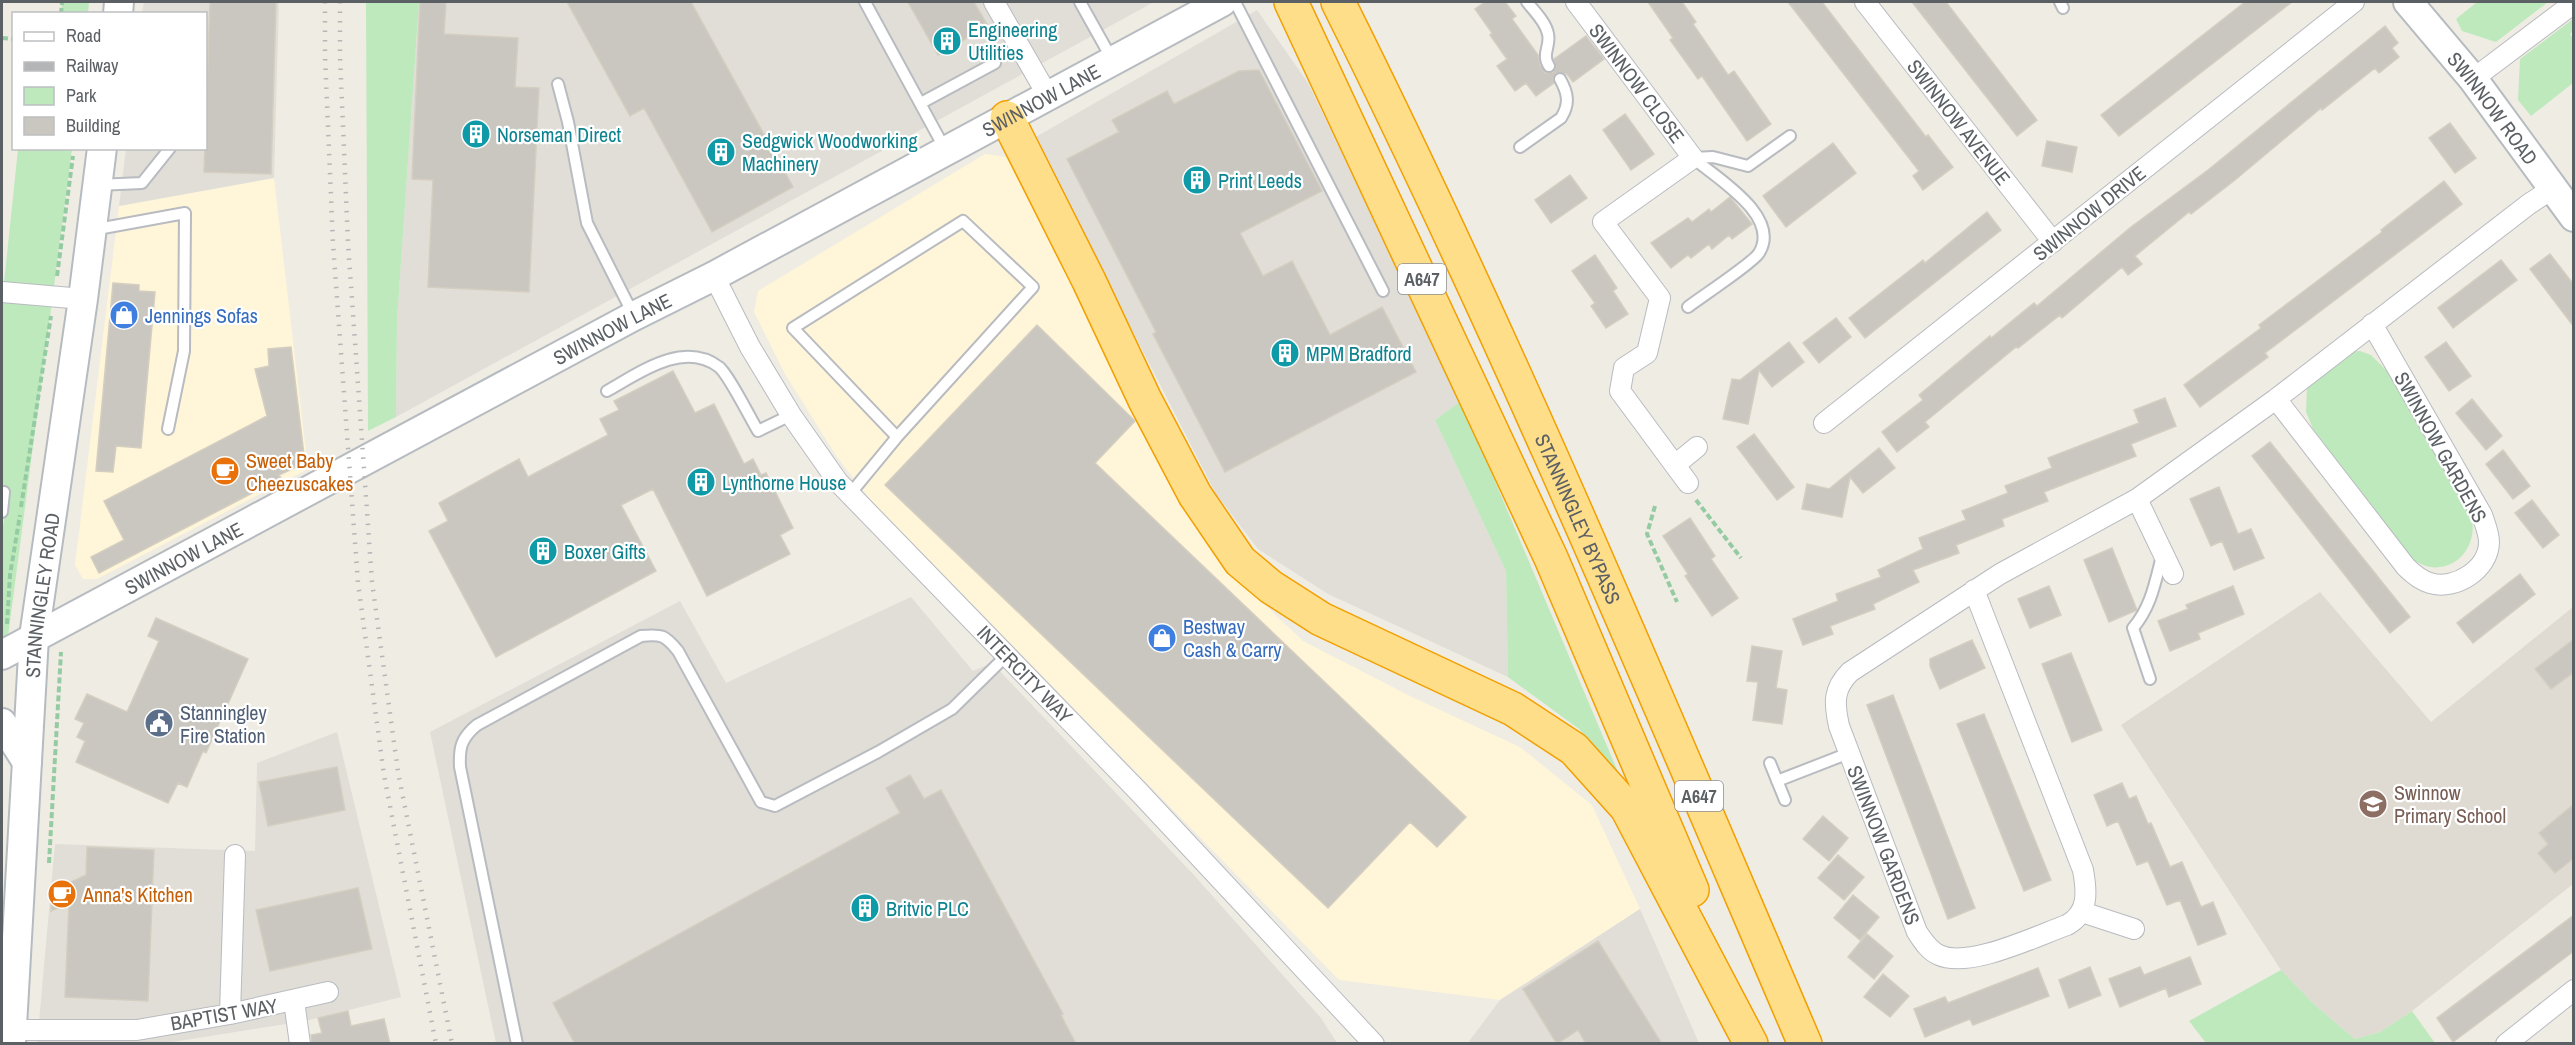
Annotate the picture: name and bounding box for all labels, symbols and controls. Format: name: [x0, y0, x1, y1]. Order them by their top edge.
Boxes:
legend: [12, 12, 207, 150]
place label: Engineering Utilities: [968, 16, 1057, 66]
street label: SWINNOW CLOSE: [1583, 18, 1691, 148]
text: Road: [66, 23, 101, 48]
building icon: Engineering Utilities: [931, 25, 963, 57]
street label: SWINNOW ROAD: [2442, 46, 2545, 170]
text: Railway: [66, 53, 119, 78]
street label: SWINNOW AVENUE: [1901, 53, 2017, 191]
street label: SWINNOW LANE: [977, 57, 1105, 143]
text: Park: [66, 83, 97, 108]
text: Building: [66, 113, 121, 138]
building icon: Norseman Direct: [460, 118, 492, 150]
place label: Norseman Direct: [497, 121, 621, 148]
place label: Sedgwick Woodworking Machinery: [742, 127, 918, 177]
building icon: Sedgwick Woodworking Machinery: [705, 136, 737, 168]
street label: SWINNOW DRIVE: [2027, 159, 2151, 267]
building icon: Print Leeds: [1181, 164, 1213, 196]
place label: Print Leeds: [1218, 167, 1302, 194]
road number: A647: [1398, 264, 1446, 294]
street label: SWINNOW LANE: [548, 286, 676, 371]
shop icon: Jennings Sofas: [108, 299, 140, 331]
place label: Jennings Sofas: [145, 302, 258, 329]
building icon: MPM Bradford: [1269, 337, 1301, 369]
place label: MPM Bradford: [1306, 340, 1412, 367]
street label: SWINNOW GARDENS: [2388, 367, 2494, 527]
street label: STANNINGLEY BYPASS: [1529, 429, 1628, 608]
place label: Sweet Baby Cheezuscakes: [246, 447, 354, 497]
cafe icon: Sweet Baby Cheezuscakes: [209, 455, 241, 487]
building icon: Lynthorne House: [685, 466, 717, 498]
place label: Lynthorne House: [722, 469, 846, 496]
street label: STANNINGLEY ROAD: [18, 511, 65, 679]
street label: SWINNOW LANE: [120, 515, 247, 600]
building icon: Boxer Gifts: [527, 535, 559, 567]
place label: Boxer Gifts: [564, 538, 646, 565]
place label: Bestway Cash & Carry: [1183, 613, 1282, 663]
street label: INTERCITY WAY: [971, 619, 1079, 729]
shop icon: Bestway Cash & Carry: [1146, 622, 1178, 654]
place label: Stanningley Fire Station: [180, 699, 267, 749]
public building icon: Stanningley Fire Station: [143, 707, 175, 739]
street label: SWINNOW GARDENS: [1841, 761, 1927, 929]
place label: Swinnow Primary School: [2394, 779, 2506, 829]
road number: A647: [1675, 781, 1723, 811]
school or university icon: Swinnow Primary School: [2357, 788, 2389, 820]
cafe icon: Anna's Kitchen: [46, 878, 78, 910]
place label: Anna's Kitchen: [82, 881, 193, 908]
building icon: Britvic PLC: [849, 892, 881, 924]
place label: Britvic PLC: [886, 895, 969, 922]
street label: BAPTIST WAY: [168, 991, 280, 1037]

